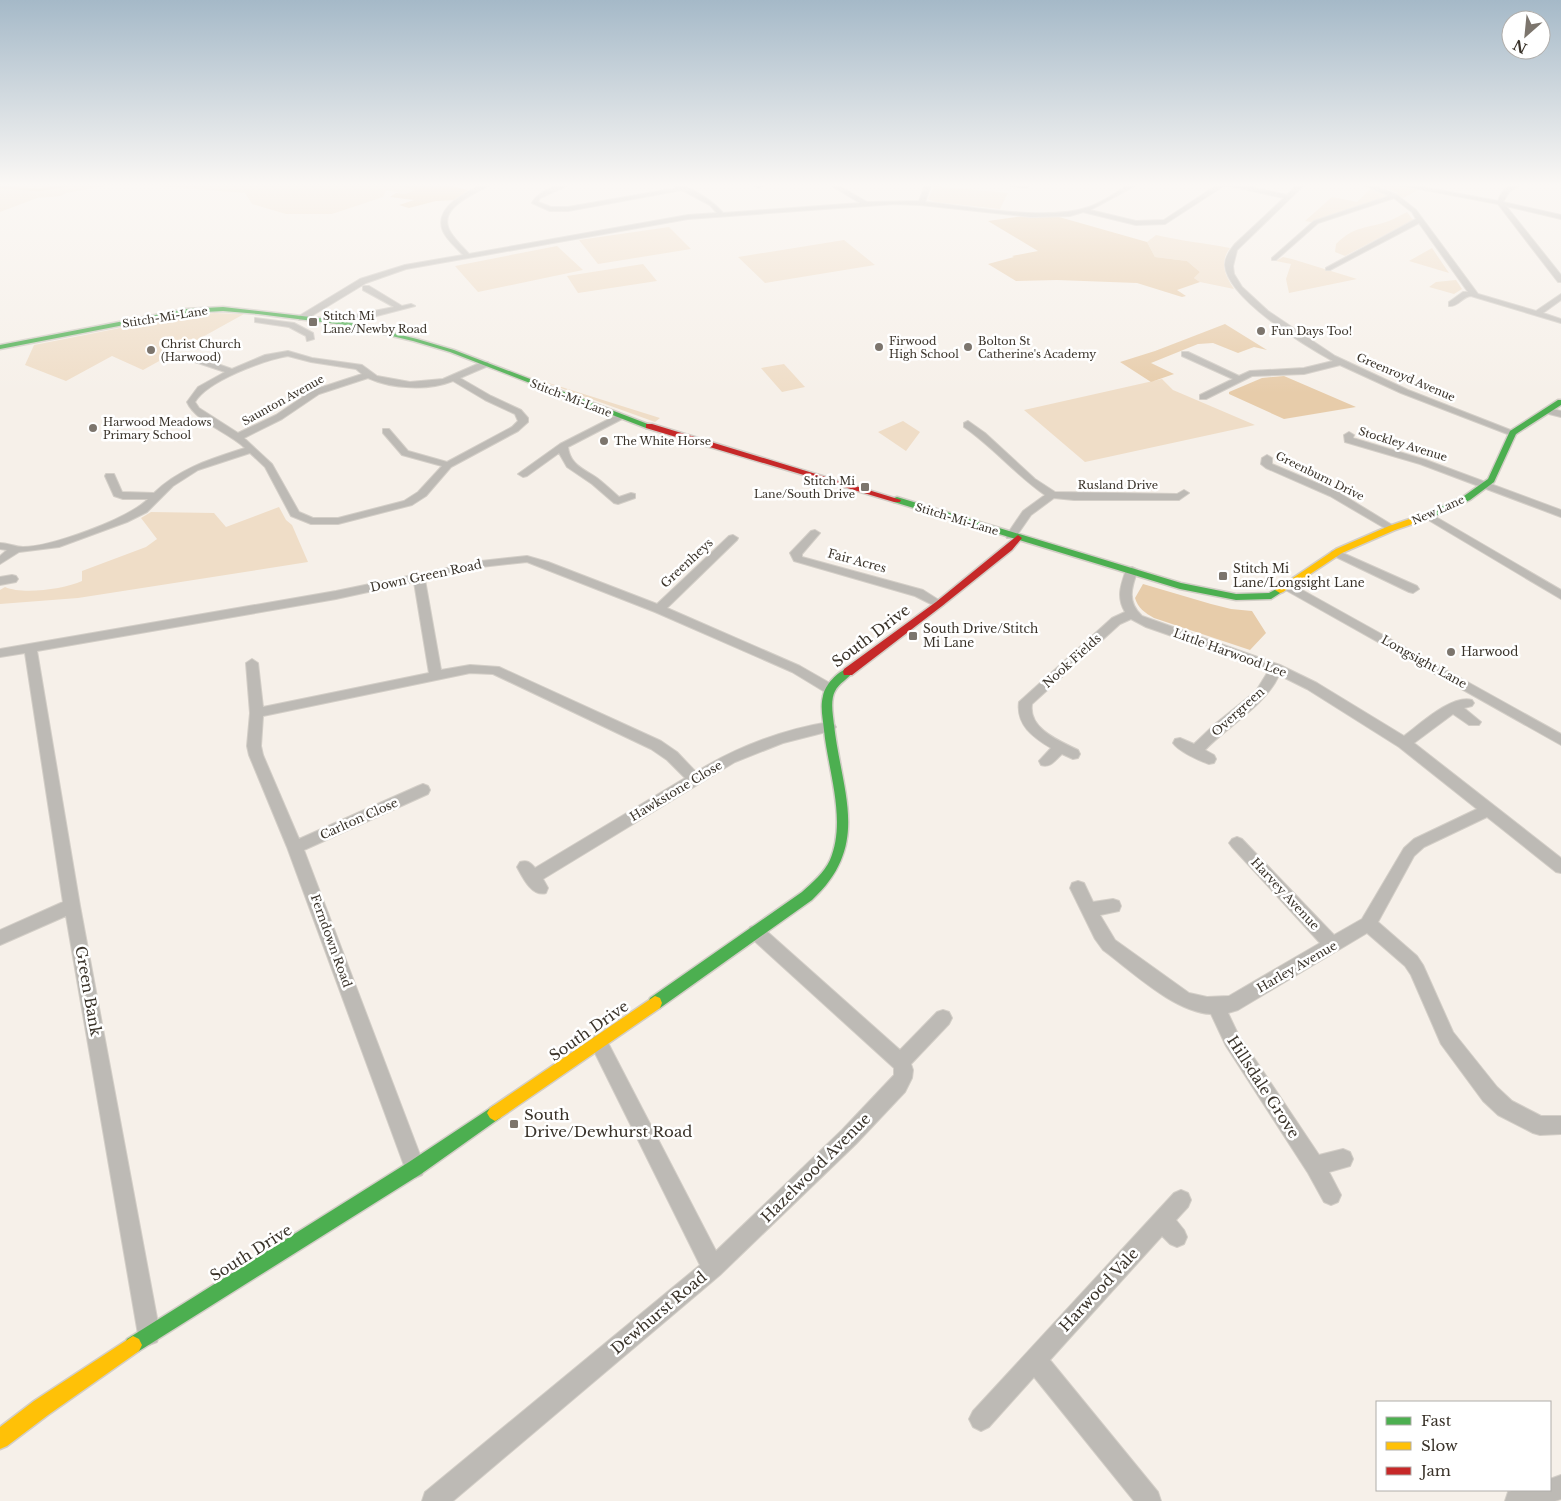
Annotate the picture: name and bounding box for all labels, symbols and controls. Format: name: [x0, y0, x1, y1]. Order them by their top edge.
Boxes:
north arrow: [1501, 10, 1551, 60]
text: N: [1510, 36, 1530, 58]
street label: Stitch-Mi-Lane: [121, 303, 209, 331]
place label: Stitch Mi Lane/Newby Road: [323, 309, 428, 336]
marker: Stitch Mi Lane/Newby Road: [307, 316, 319, 328]
place label: Fun Days Too!: [1271, 324, 1352, 338]
marker: Fun Days Too!: [1255, 325, 1267, 337]
place label: Firwood High School: [889, 334, 959, 361]
place label: Bolton St Catherine's Academy: [978, 334, 1096, 361]
place label: Christ Church (Harwood): [161, 337, 241, 364]
marker: Firwood High School: [873, 341, 885, 353]
marker: Bolton St Catherine's Academy: [962, 341, 974, 353]
marker: Christ Church (Harwood): [145, 344, 157, 356]
street label: Greenroyd Avenue: [1355, 350, 1457, 404]
street label: Saunton Avenue: [240, 372, 326, 428]
street label: Stitch-Mi-Lane: [528, 376, 614, 420]
place label: Harwood Meadows Primary School: [103, 415, 211, 442]
marker: Harwood Meadows Primary School: [87, 422, 99, 434]
street label: Stockley Avenue: [1357, 424, 1449, 464]
place label: The White Horse: [614, 434, 711, 448]
marker: The White Horse: [598, 435, 610, 447]
street label: Greenburn Drive: [1273, 448, 1367, 504]
place label: Stitch Mi Lane/South Drive: [754, 474, 855, 501]
street label: Rusland Drive: [1078, 478, 1158, 492]
marker: Stitch Mi Lane/South Drive: [859, 481, 871, 493]
street label: New Lane: [1410, 492, 1466, 528]
street label: Stitch-Mi-Lane: [914, 500, 1000, 538]
street label: Greenheys: [657, 535, 716, 591]
street label: Fair Acres: [826, 545, 888, 576]
street label: Down Green Road: [369, 556, 483, 595]
place label: Stitch Mi Lane/Longsight Lane: [1233, 561, 1365, 590]
marker: Stitch Mi Lane/Longsight Lane: [1217, 570, 1229, 582]
street label: South Drive: [828, 600, 913, 671]
place label: South Drive/Stitch Mi Lane: [923, 621, 1038, 650]
street label: Little Harwood Lee: [1172, 625, 1289, 680]
marker: South Drive/Stitch Mi Lane: [907, 630, 919, 642]
street label: Nook Fields: [1039, 631, 1104, 691]
street label: Longsight Lane: [1379, 632, 1470, 691]
place label: Harwood: [1461, 644, 1518, 659]
marker: Harwood: [1445, 646, 1457, 658]
street label: Overgreen: [1208, 684, 1267, 739]
street label: Hawkstone Close: [627, 757, 725, 824]
street label: Carlton Close: [318, 795, 400, 842]
street label: Harvey Avenue: [1248, 854, 1323, 933]
street label: Ferndown Road: [308, 892, 355, 989]
street label: Harley Avenue: [1254, 937, 1340, 996]
street label: Green Bank: [71, 944, 106, 1038]
street label: South Drive: [545, 996, 632, 1065]
street label: Hillsdale Grove: [1223, 1032, 1304, 1142]
place label: South Drive/Dewhurst Road: [524, 1105, 692, 1141]
street label: Hazelwood Avenue: [757, 1109, 874, 1226]
marker: South Drive/Dewhurst Road: [508, 1118, 520, 1130]
street label: South Drive: [206, 1220, 295, 1285]
street label: Harwood Vale: [1055, 1244, 1142, 1335]
street label: Dewhurst Road: [607, 1267, 710, 1358]
legend: [1376, 1401, 1551, 1491]
text: Fast: [1421, 1411, 1452, 1430]
text: Slow: [1421, 1436, 1458, 1455]
text: Jam: [1419, 1461, 1451, 1480]

